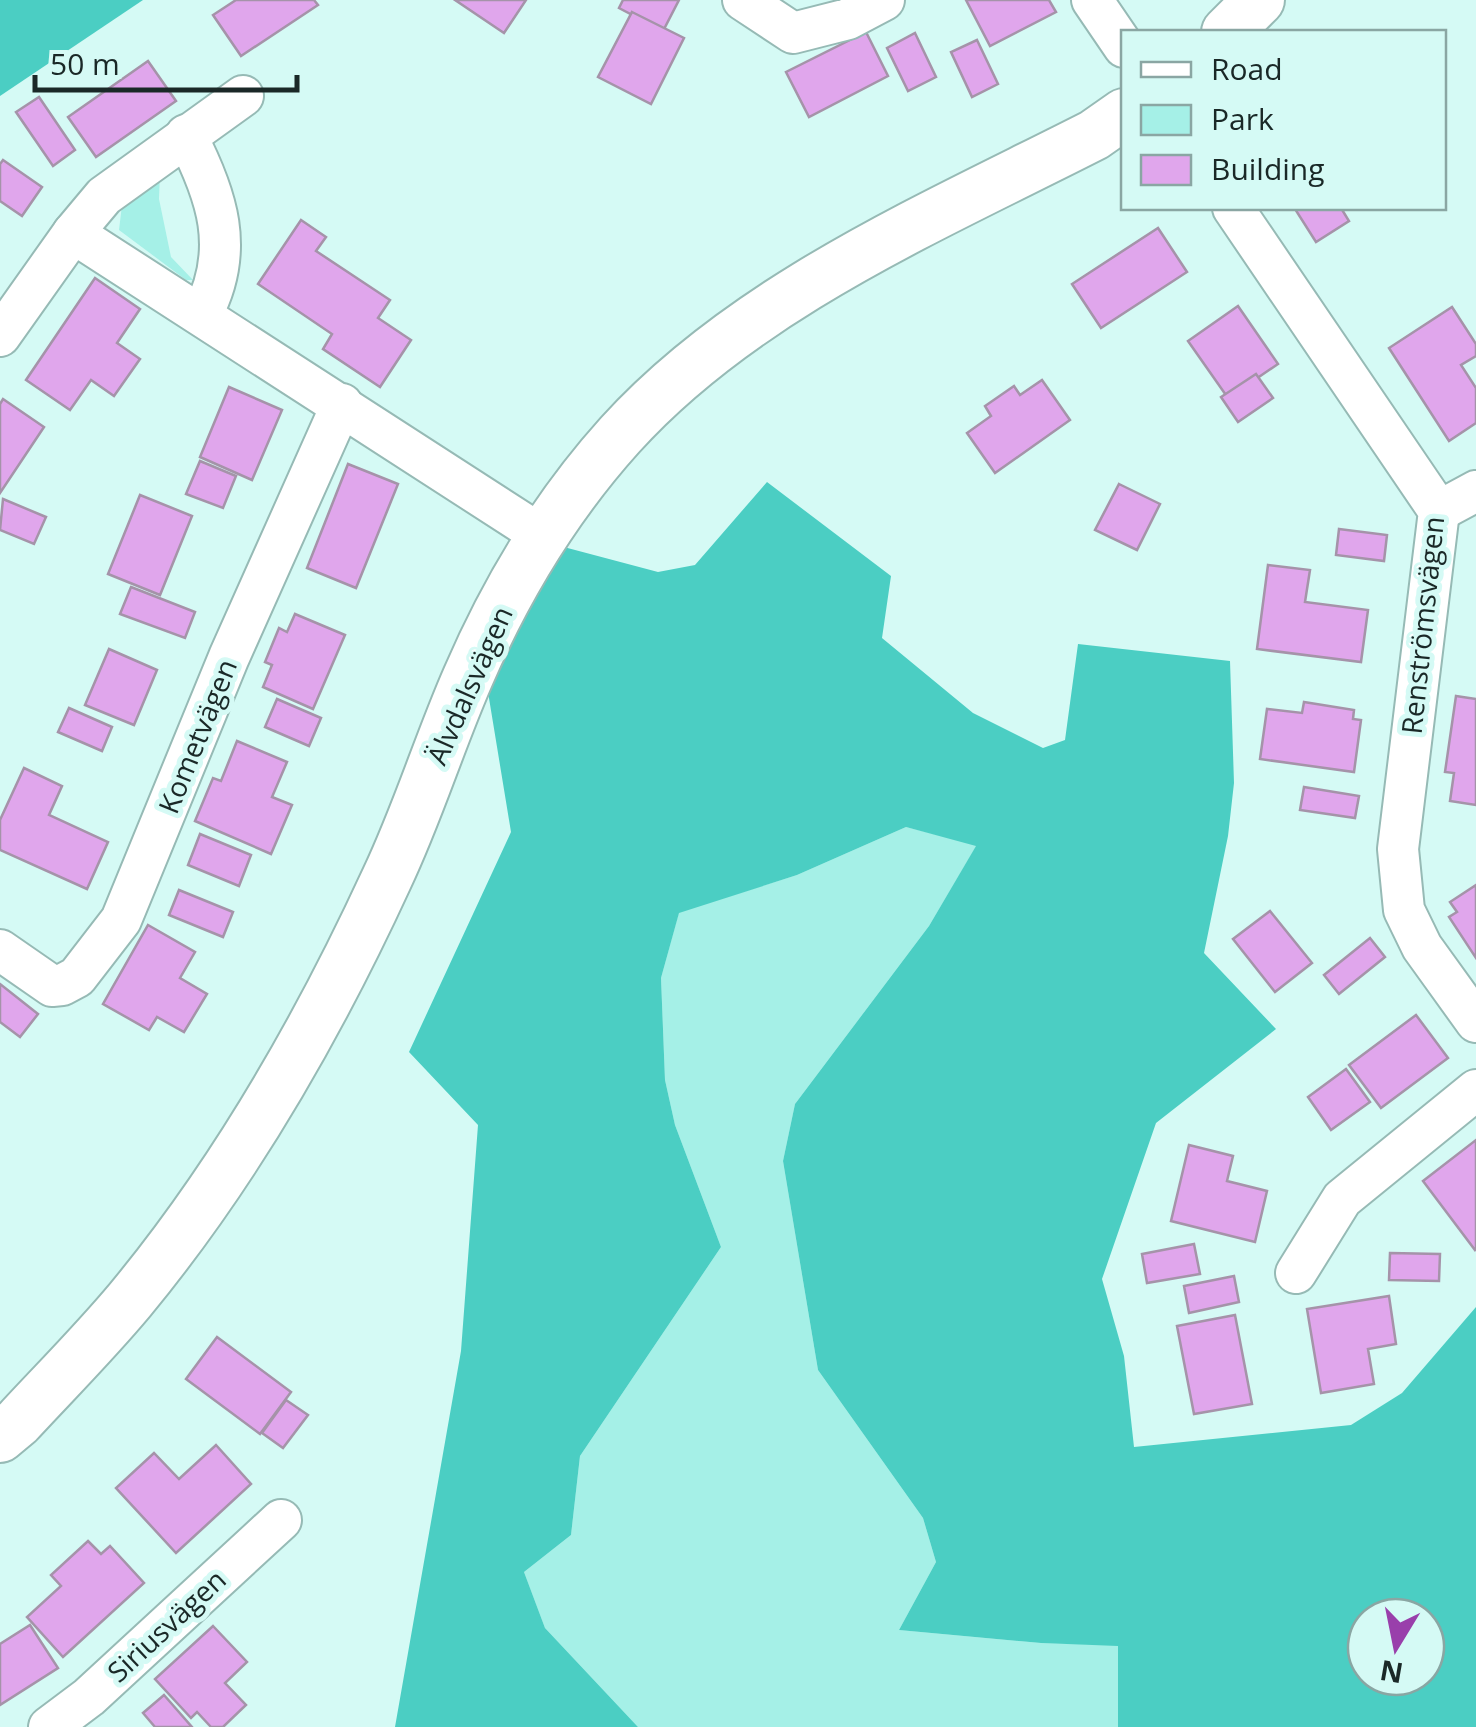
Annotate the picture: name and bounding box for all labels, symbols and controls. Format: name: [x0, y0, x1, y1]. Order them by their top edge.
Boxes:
scale bar: [35, 30, 298, 92]
legend: [1121, 30, 1446, 210]
text: 50 m: [50, 43, 120, 84]
text: Road: [1211, 48, 1283, 89]
text: Park: [1211, 98, 1274, 139]
text: Building: [1211, 148, 1325, 189]
street label: Renströmsvägen: [1392, 514, 1452, 736]
street label: Älvdalsvägen: [417, 600, 521, 770]
street label: Kometvägen: [149, 653, 245, 819]
street label: Siriusvägen: [99, 1560, 233, 1690]
north arrow: [1346, 1597, 1446, 1697]
text: N: [1377, 1652, 1406, 1693]

